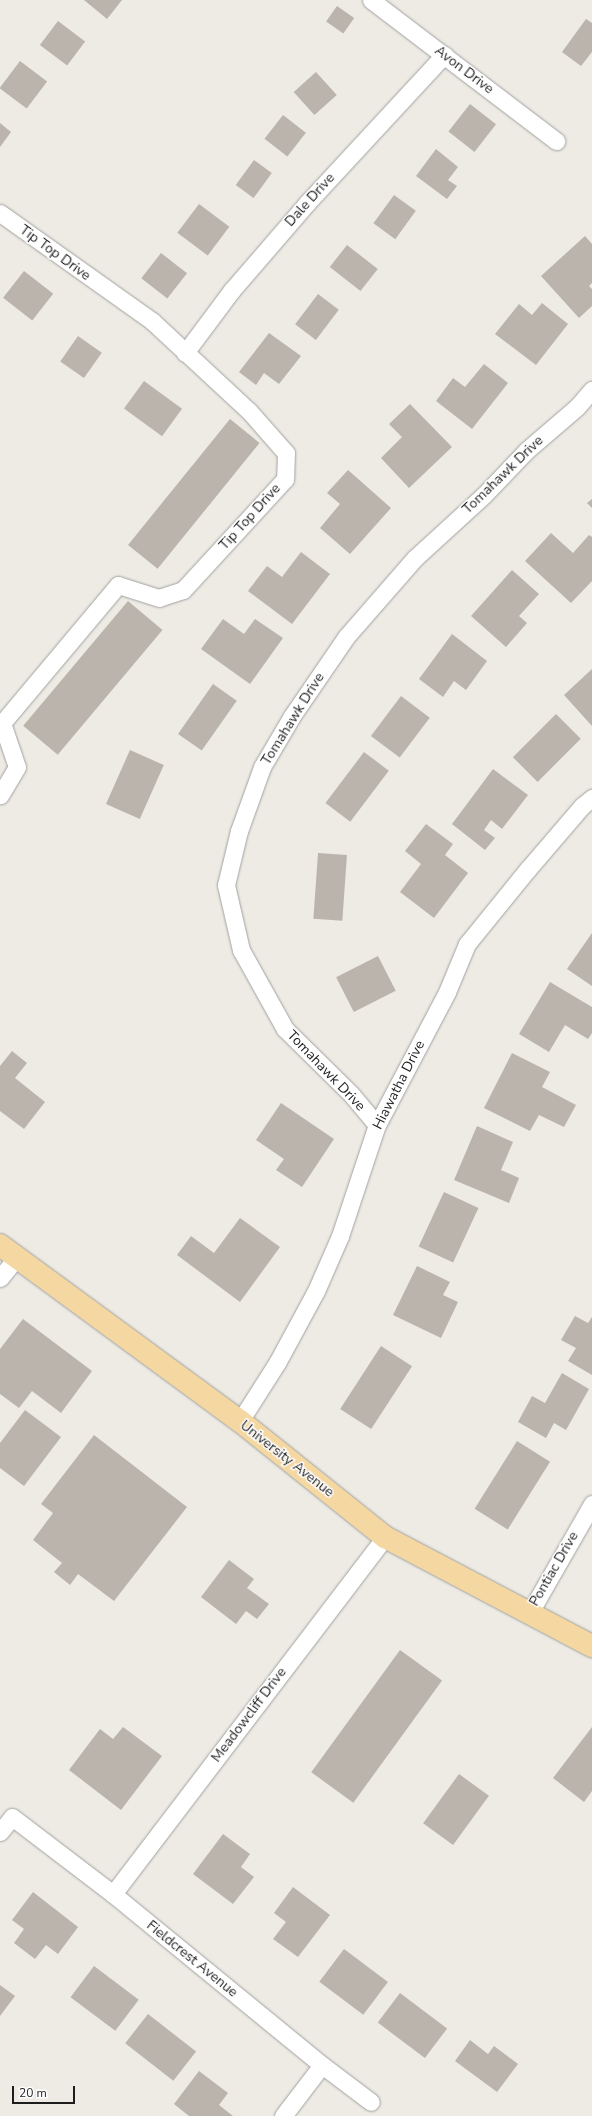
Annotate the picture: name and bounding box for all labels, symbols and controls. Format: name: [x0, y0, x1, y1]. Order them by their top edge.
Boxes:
street label: Avon Drive: [431, 42, 497, 98]
street label: Dale Drive: [282, 170, 338, 230]
street label: Tip Top Drive: [16, 222, 94, 284]
street label: Tomahawk Drive: [459, 432, 547, 518]
street label: Tip Top Drive: [216, 480, 284, 554]
street label: Tomahawk Drive: [258, 670, 328, 768]
street label: Tomahawk Drive: [283, 1027, 369, 1115]
street label: Hiawatha Drive: [369, 1038, 429, 1132]
street label: University Avenue: [237, 1417, 337, 1501]
street label: Pontiac Drive: [526, 1529, 582, 1609]
street label: Meadowcliff Drive: [208, 1664, 290, 1766]
street label: Fieldcrest Avenue: [143, 1917, 241, 2001]
scale bar: [14, 2078, 77, 2104]
text: 20 m: [19, 2085, 47, 2101]

